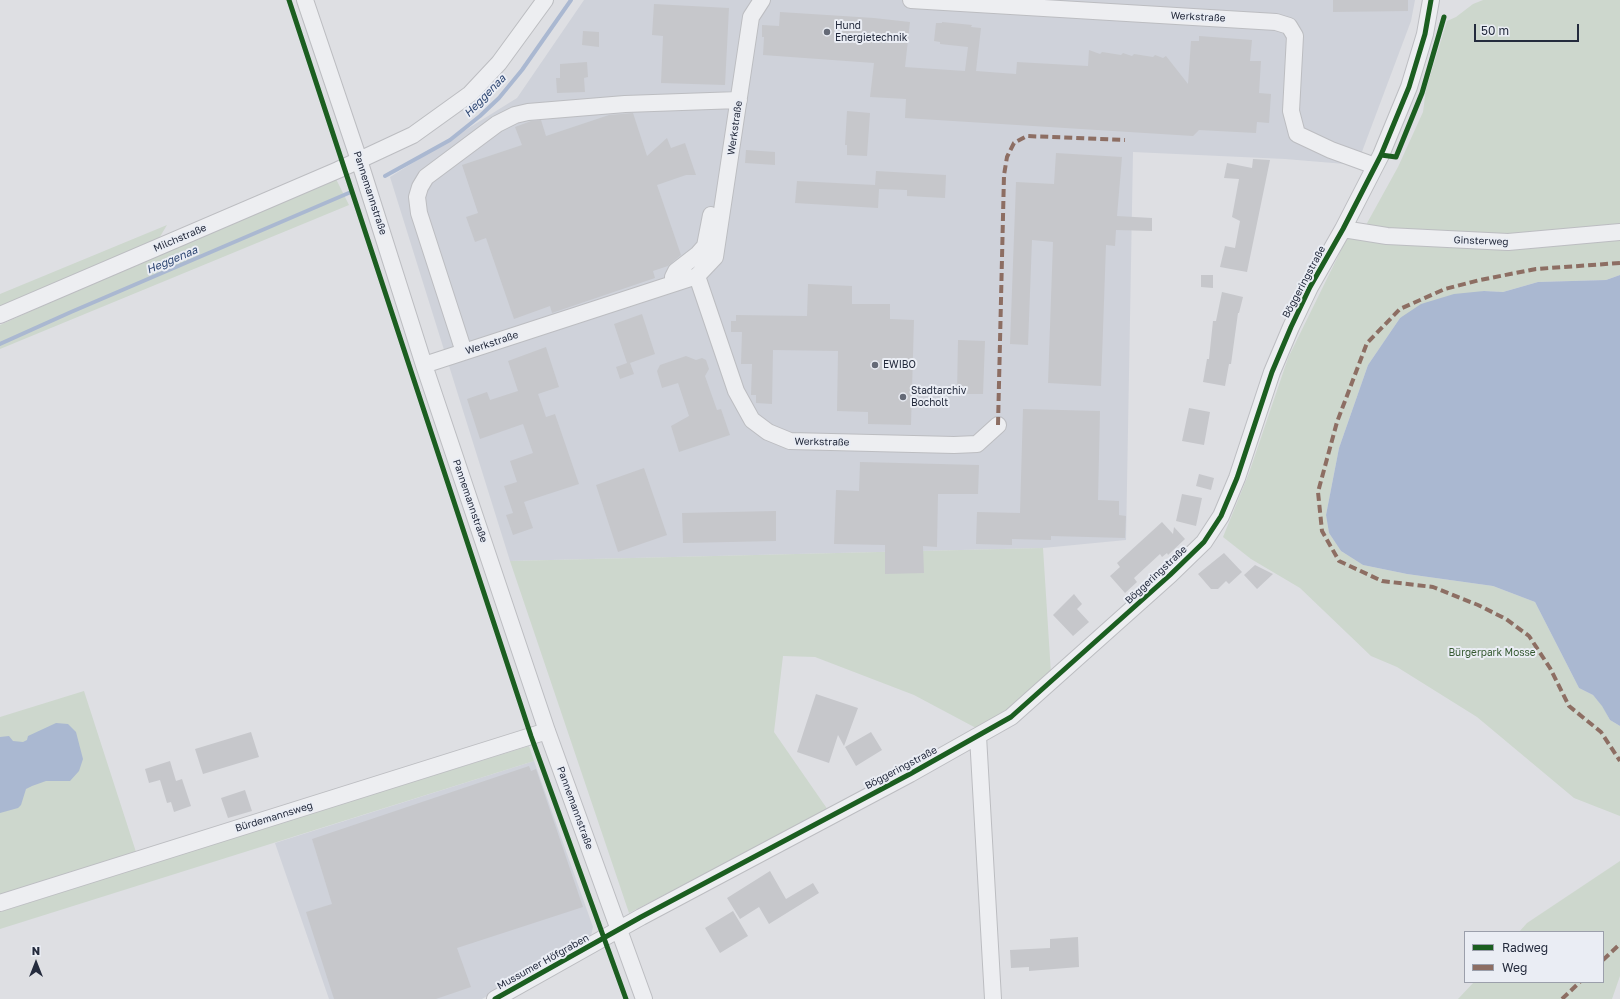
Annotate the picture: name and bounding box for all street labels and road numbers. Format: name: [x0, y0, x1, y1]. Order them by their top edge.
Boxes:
street label: Werkstraße: [1170, 10, 1226, 24]
street label: Werkstraße: [725, 100, 745, 156]
street label: Pannemannstraße: [351, 150, 389, 236]
street label: Milchstraße: [152, 221, 208, 255]
street label: Ginsterweg: [1453, 234, 1509, 248]
street label: Böggeringstraße: [1280, 244, 1328, 320]
street label: Werkstraße: [464, 329, 520, 357]
street label: Werkstraße: [794, 436, 850, 448]
street label: Pannemannstraße: [450, 458, 490, 544]
street label: Böggeringstraße: [1123, 543, 1189, 607]
street label: Böggeringstraße: [863, 744, 939, 792]
street label: Pannemannstraße: [554, 765, 596, 851]
street label: Bürdemannsweg: [234, 799, 314, 835]
street label: Mussumer Höfgraben: [495, 932, 591, 992]

